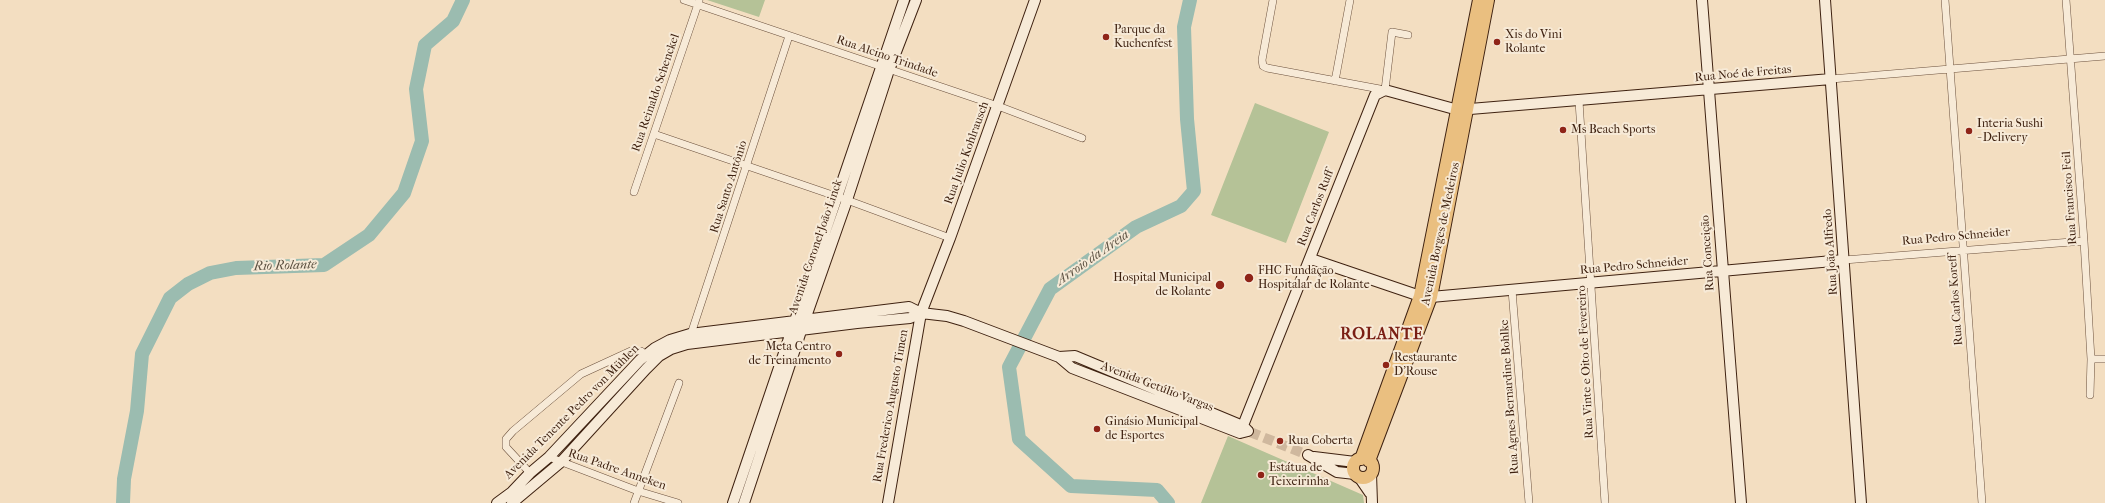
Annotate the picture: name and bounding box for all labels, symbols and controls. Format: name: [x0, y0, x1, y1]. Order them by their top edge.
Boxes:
place label: Parque da Kuchenfest: [1114, 23, 1172, 51]
place label: Xis do Vini Rolante: [1505, 28, 1562, 56]
street label: Rua Reinaldo Schenckel: [629, 32, 683, 154]
marker: Parque da Kuchenfest: [1101, 32, 1111, 42]
street label: Rua Alcino Trindade: [834, 33, 940, 81]
marker: Xis do Vini Rolante: [1492, 37, 1502, 47]
street label: Rua Noé de Freitas: [1694, 63, 1792, 85]
street label: Rua Julio Kohlrausch: [942, 100, 992, 206]
place label: Interia Sushi - Delivery: [1977, 117, 2043, 145]
place label: Ms Beach Sports: [1571, 123, 1655, 137]
marker: Ms Beach Sports: [1558, 125, 1568, 135]
marker: Interia Sushi - Delivery: [1964, 126, 1974, 136]
street label: Rua Santo Antônio: [707, 139, 751, 235]
street label: Rua Francisco Feil: [2060, 151, 2080, 245]
street label: Avenida Borges de Medeiros: [1419, 161, 1463, 307]
street label: Rua Carlos Ruff: [1295, 168, 1337, 248]
street label: Avenida Coronel João Linck: [786, 178, 846, 316]
street label: Rua João Alfredo: [1821, 208, 1841, 296]
street label: Rua Conceição: [1698, 215, 1718, 291]
street label: Rua Pedro Schneider: [1901, 225, 2011, 249]
water label: Arroio da Areia: [1054, 227, 1132, 289]
street label: Rua Pedro Schneider: [1579, 254, 1689, 278]
street label: Rua Carlos Koreff: [1946, 254, 1966, 346]
water label: Rio Rolante: [253, 257, 317, 275]
place label: FHC Fundação Hospitalar de Rolante: [1258, 264, 1370, 292]
place label: Hospital Municipal de Rolante: [1113, 271, 1211, 299]
marker: FHC Fundação Hospitalar de Rolante: [1243, 272, 1255, 284]
marker: Hospital Municipal de Rolante: [1214, 279, 1226, 291]
street label: Rua Vinte e Oito de Fevereiro: [1575, 285, 1597, 439]
street label: Rua Agnes Bernardine Bohlke: [1497, 319, 1523, 475]
district label: ROLANTE: [1340, 325, 1424, 345]
street label: Rua Frederico Augusto Timen: [870, 328, 912, 484]
place label: Meta Centro de Treinamento: [749, 340, 831, 368]
street label: Avenida Tenente Pedro von Mühlen: [502, 342, 642, 482]
marker: Meta Centro de Treinamento: [834, 349, 844, 359]
place label: Restaurante D'Rouse: [1394, 351, 1457, 379]
street label: Avenida Getúlio Vargas: [1099, 359, 1215, 415]
marker: Restaurante D'Rouse: [1381, 360, 1391, 370]
place label: Ginásio Municipal de Esportes: [1105, 415, 1198, 443]
marker: Ginásio Municipal de Esportes: [1092, 424, 1102, 434]
place label: Rua Coberta: [1288, 434, 1353, 448]
marker: Rua Coberta: [1275, 436, 1285, 446]
street label: Rua Padre Anneken: [566, 446, 668, 494]
place label: Estátua de Teixeirinha: [1269, 461, 1329, 489]
marker: Estátua de Teixeirinha: [1256, 470, 1266, 480]

